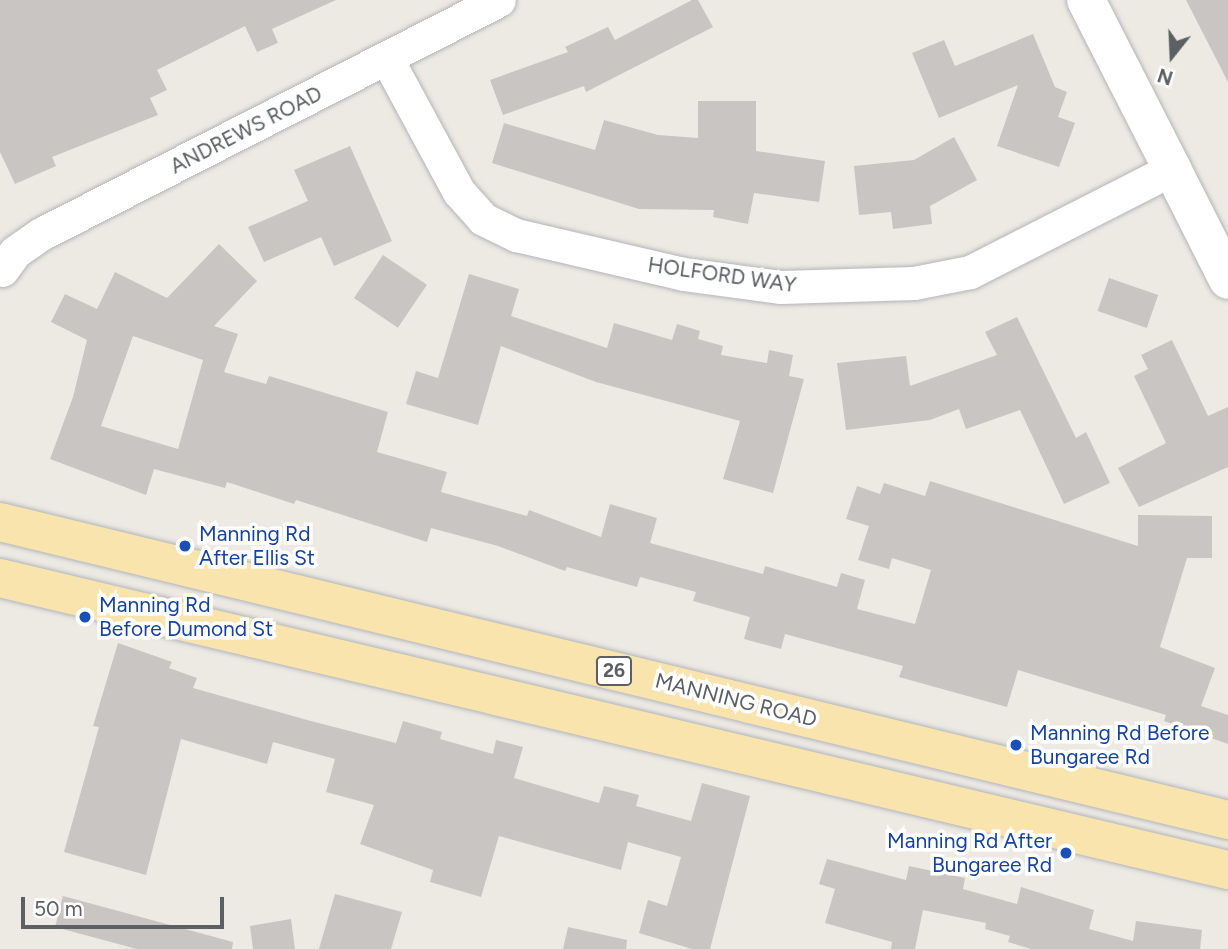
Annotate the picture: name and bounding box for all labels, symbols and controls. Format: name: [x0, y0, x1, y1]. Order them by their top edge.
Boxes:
north arrow: [1137, 21, 1207, 91]
text: N: [1155, 63, 1176, 90]
street label: ANDREWS ROAD: [166, 81, 326, 179]
street label: HOLFORD WAY: [646, 252, 798, 298]
place label: Manning Rd After Ellis St: [199, 521, 315, 571]
marker: Manning Rd After Ellis St: [177, 538, 193, 554]
place label: Manning Rd Before Dumond St: [99, 592, 273, 642]
marker: Manning Rd Before Dumond St: [77, 609, 93, 625]
road number: 26: [595, 656, 633, 686]
street label: MANNING ROAD: [653, 668, 819, 732]
place label: Manning Rd Before Bungaree Rd: [1030, 720, 1209, 770]
marker: Manning Rd Before Bungaree Rd: [1008, 737, 1024, 753]
place label: Manning Rd After Bungaree Rd: [887, 828, 1052, 878]
marker: Manning Rd After Bungaree Rd: [1058, 845, 1074, 861]
scale bar: [24, 883, 228, 927]
text: 50 m: [34, 896, 83, 921]

